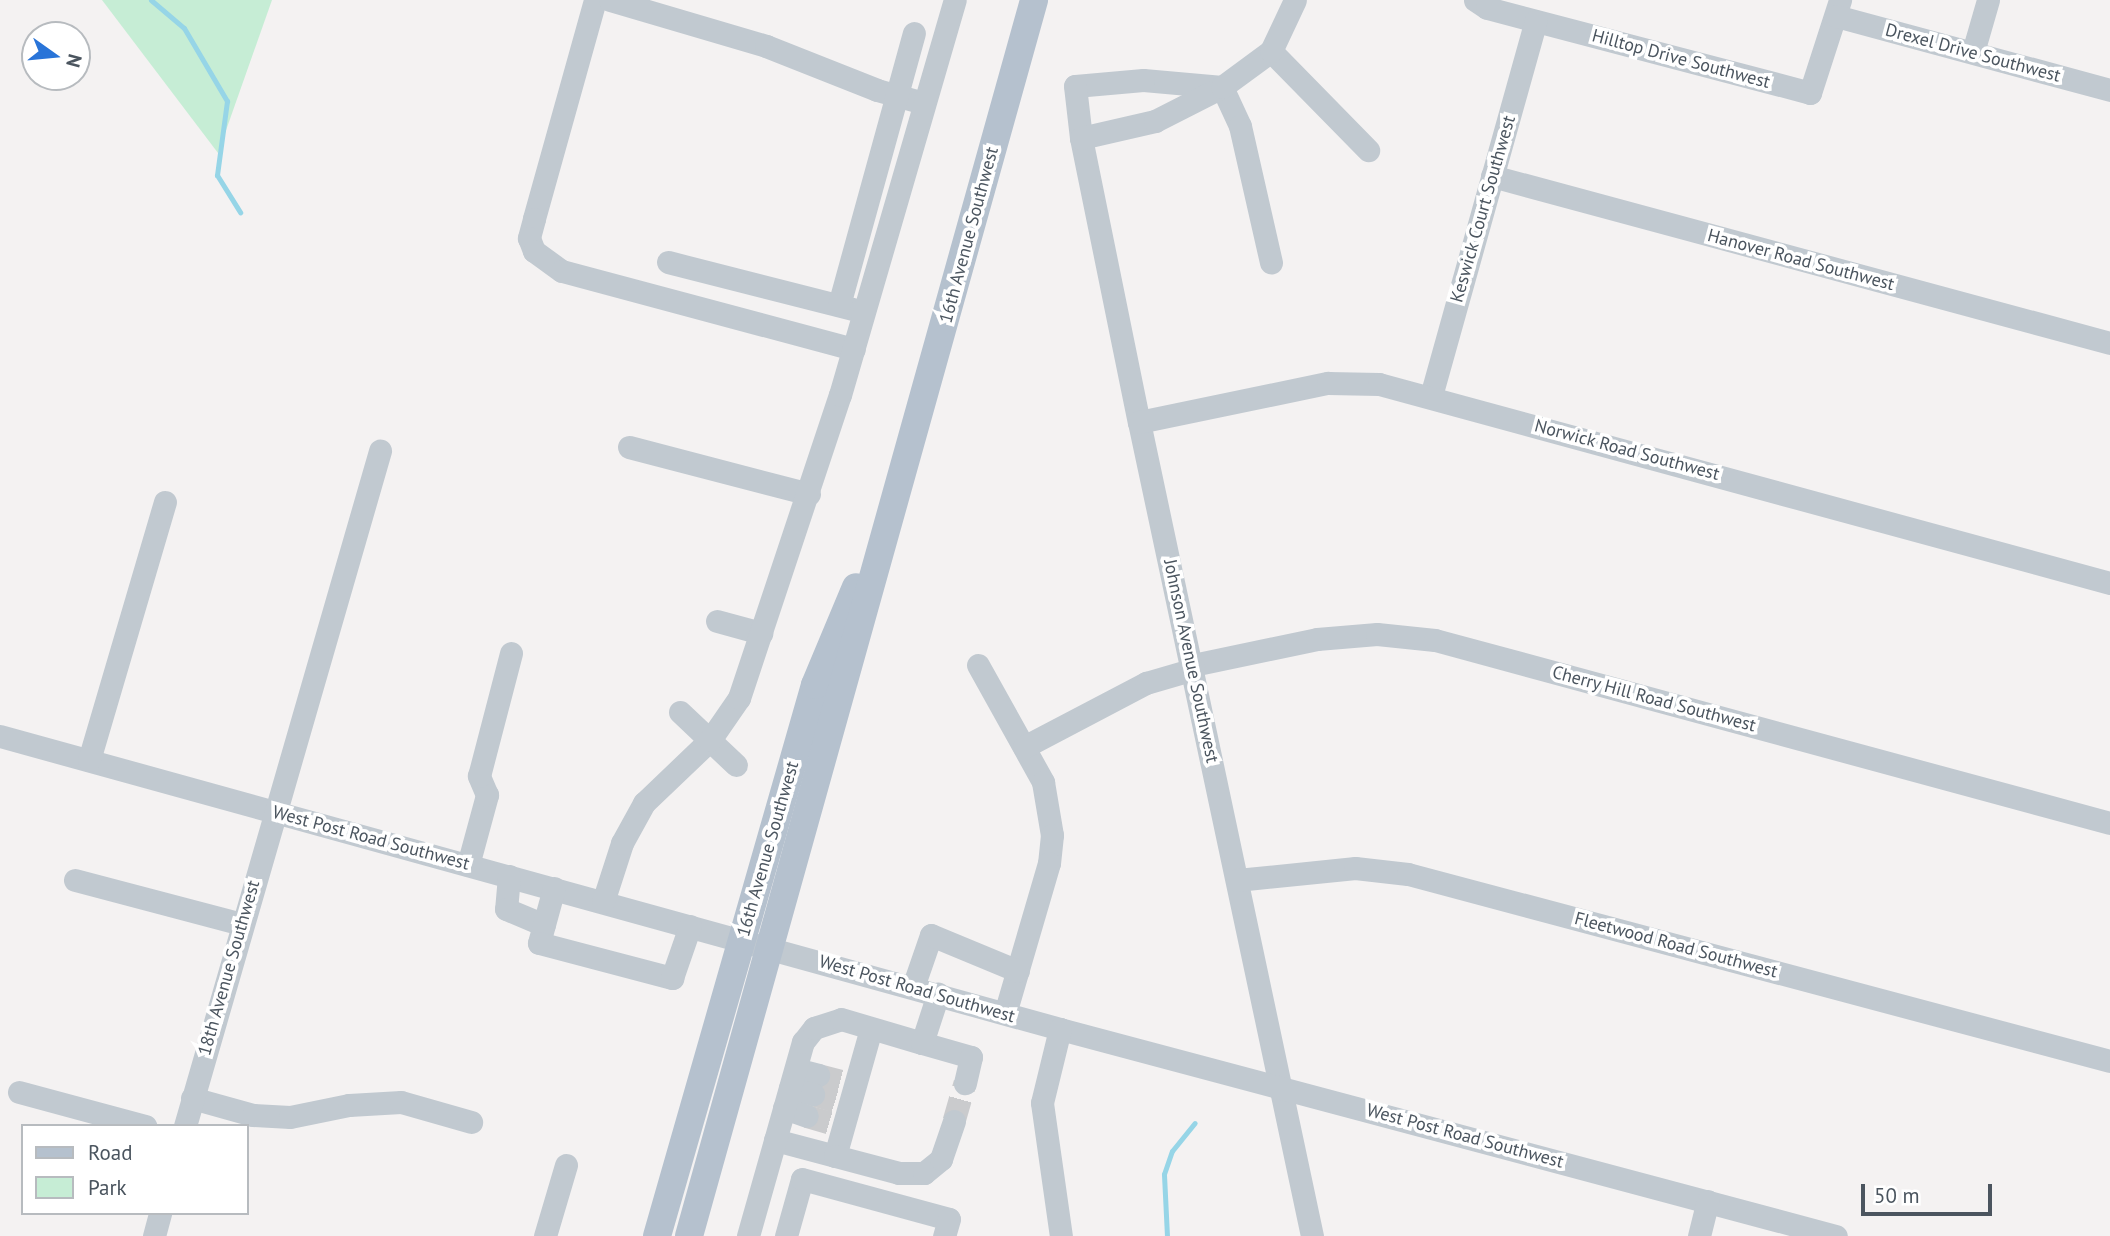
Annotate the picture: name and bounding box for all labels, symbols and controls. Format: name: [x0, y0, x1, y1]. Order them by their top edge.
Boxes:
street label: Drexel Drive Southwest: [1883, 19, 2063, 87]
north arrow: [21, 21, 91, 91]
street label: Hilltop Drive Southwest: [1590, 25, 1772, 93]
text: N: [61, 52, 88, 70]
street label: Keswick Court Southwest: [1446, 113, 1520, 305]
street label: 16th Avenue Southwest: [935, 144, 1003, 326]
street label: Hanover Road Southwest: [1705, 225, 1897, 295]
street label: Norwick Road Southwest: [1532, 415, 1722, 485]
street label: Johnson Avenue Southwest: [1159, 557, 1223, 765]
street label: Cherry Hill Road Southwest: [1550, 661, 1758, 737]
street label: 16th Avenue Southwest: [733, 758, 803, 940]
street label: West Post Road Southwest: [270, 801, 472, 875]
street label: 18th Avenue Southwest: [194, 877, 264, 1059]
street label: Fleetwood Road Southwest: [1572, 907, 1780, 983]
street label: West Post Road Southwest: [816, 951, 1018, 1027]
street label: West Post Road Southwest: [1364, 1099, 1566, 1173]
legend: [21, 1124, 248, 1215]
text: Road: [88, 1139, 132, 1166]
scale bar: [1865, 1170, 1996, 1214]
text: Park: [88, 1174, 127, 1201]
text: 50 m: [1874, 1182, 1920, 1209]

